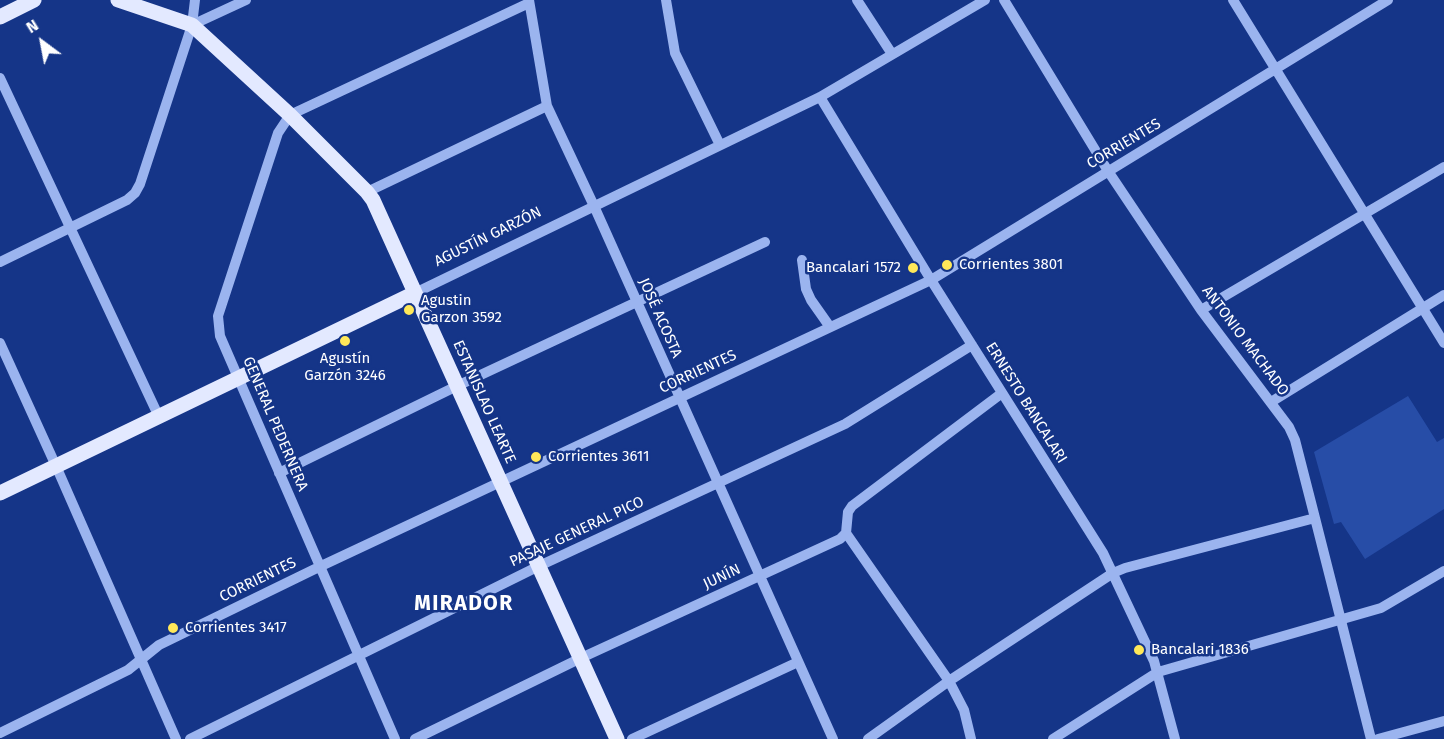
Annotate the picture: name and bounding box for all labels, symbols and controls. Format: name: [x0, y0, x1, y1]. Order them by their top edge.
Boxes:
north arrow: [12, 12, 72, 72]
text: N: [23, 15, 42, 37]
street label: CORRIENTES: [1084, 115, 1164, 173]
street label: AGUSTÍN GARZÓN: [431, 203, 545, 271]
place label: Corrientes 3801: [959, 256, 1063, 274]
marker: Corrientes 3801: [940, 258, 954, 272]
place label: Bancalari 1572: [806, 259, 901, 277]
marker: Bancalari 1572: [906, 261, 920, 275]
street label: JOSÉ ACOSTA: [634, 275, 686, 361]
street label: ANTONIO MACHADO: [1198, 283, 1292, 399]
place label: Agustin Garzon 3592: [421, 292, 502, 327]
marker: Agustin Garzon 3592: [402, 303, 416, 317]
marker: Agustín Garzón 3246: [338, 334, 352, 348]
street label: ESTANISLAO LEARTE: [449, 338, 519, 466]
street label: ERNESTO BANCALARI: [982, 339, 1070, 467]
street label: CORRIENTES: [657, 346, 739, 398]
place label: Agustín Garzón 3246: [304, 350, 386, 385]
street label: GENERAL PEDERNERA: [239, 354, 311, 494]
place label: Corrientes 3611: [548, 448, 650, 466]
marker: Corrientes 3611: [529, 450, 543, 464]
street label: PASAJE GENERAL PICO: [507, 493, 647, 571]
street label: CORRIENTES: [217, 554, 299, 606]
street label: JUNÍN: [700, 561, 744, 593]
district label: MIRADOR: [414, 591, 514, 617]
place label: Corrientes 3417: [185, 619, 287, 637]
marker: Corrientes 3417: [166, 621, 180, 635]
place label: Bancalari 1836: [1151, 641, 1249, 659]
marker: Bancalari 1836: [1132, 643, 1146, 657]

